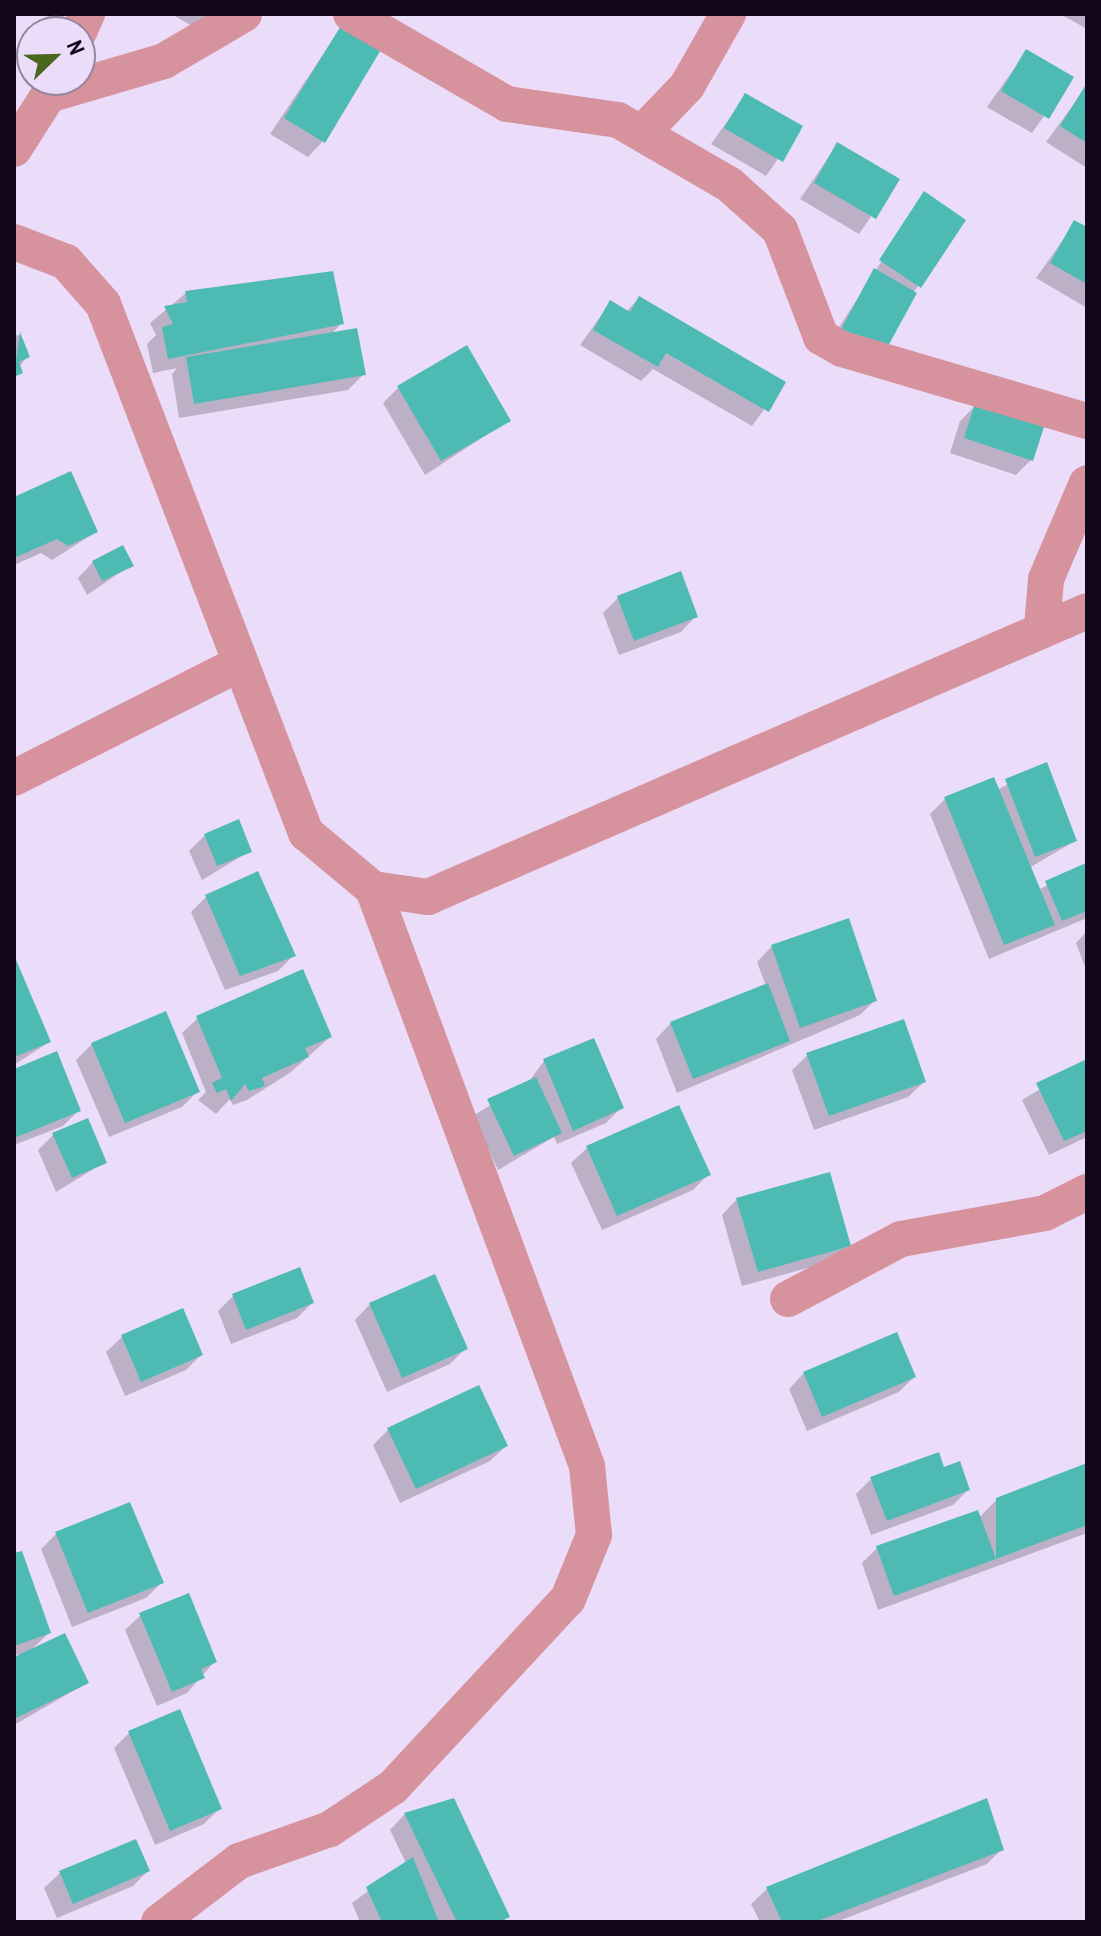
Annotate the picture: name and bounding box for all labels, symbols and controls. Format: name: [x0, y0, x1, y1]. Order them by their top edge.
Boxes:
north arrow: [16, 16, 96, 96]
text: N: [60, 36, 93, 59]

